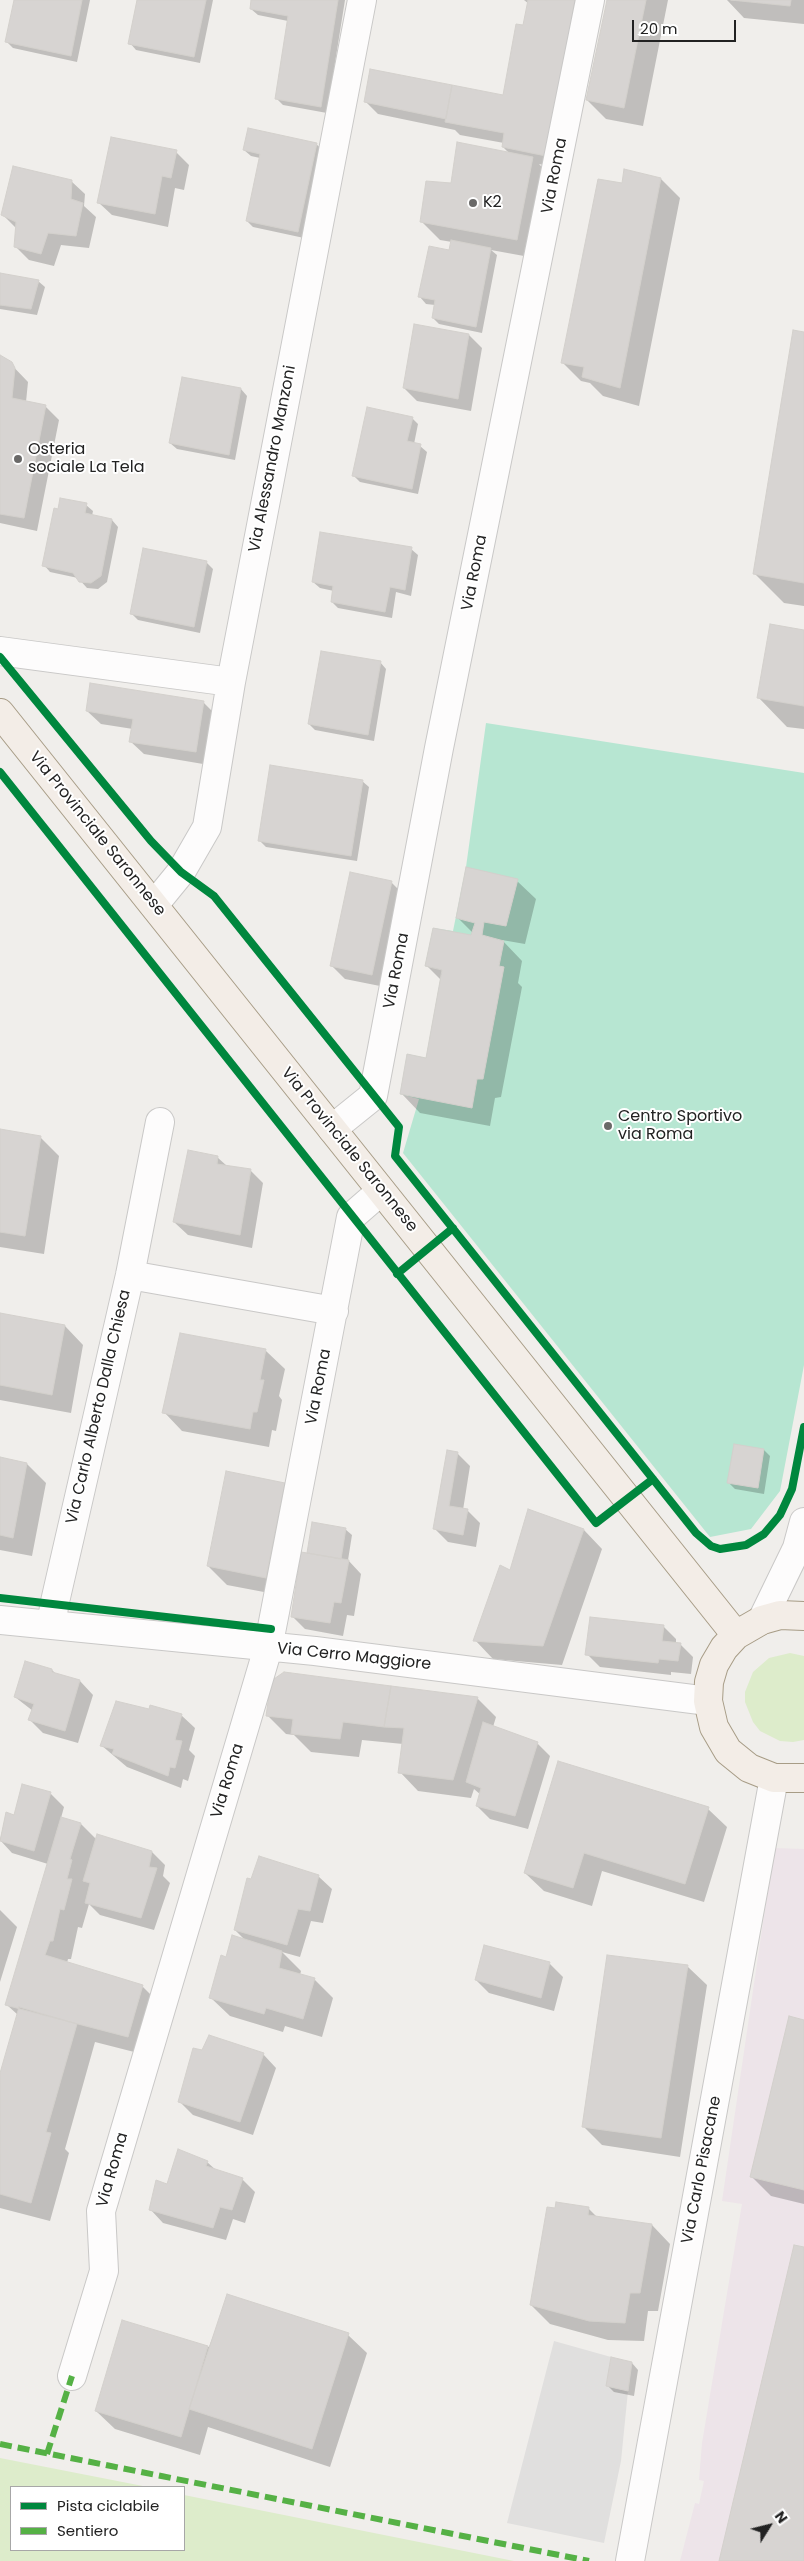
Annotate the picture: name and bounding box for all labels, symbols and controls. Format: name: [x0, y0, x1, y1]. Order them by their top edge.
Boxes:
scale bar: [634, 10, 738, 42]
text: 20 m: [640, 18, 678, 39]
street label: Via Roma: [538, 136, 572, 216]
place label: K2: [483, 193, 502, 213]
marker: K2: [467, 197, 479, 209]
street label: Via Alessandro Manzoni: [245, 364, 301, 554]
place label: Osteria sociale La Tela: [28, 440, 145, 478]
marker: Osteria sociale La Tela: [12, 453, 24, 465]
street label: Via Roma: [458, 533, 492, 613]
street label: Via Provinciale Saronnese: [25, 748, 169, 920]
street label: Via Roma: [380, 931, 414, 1011]
street label: Via Provinciale Saronnese: [277, 1064, 421, 1236]
place label: Centro Sportivo via Roma: [618, 1107, 742, 1145]
marker: Centro Sportivo via Roma: [602, 1120, 614, 1132]
street label: Via Carlo Alberto Dalla Chiesa: [63, 1288, 135, 1526]
street label: Via Roma: [302, 1347, 336, 1427]
street label: Via Cerro Maggiore: [276, 1639, 432, 1675]
street label: Via Roma: [208, 1741, 248, 1821]
street label: Via Carlo Pisacane: [678, 2094, 726, 2246]
street label: Via Roma: [93, 2130, 133, 2210]
legend: [10, 2486, 185, 2551]
text: Pista ciclabile: [57, 2495, 159, 2516]
north arrow: [744, 2501, 794, 2551]
text: N: [770, 2507, 792, 2527]
text: Sentiero: [57, 2520, 118, 2541]

